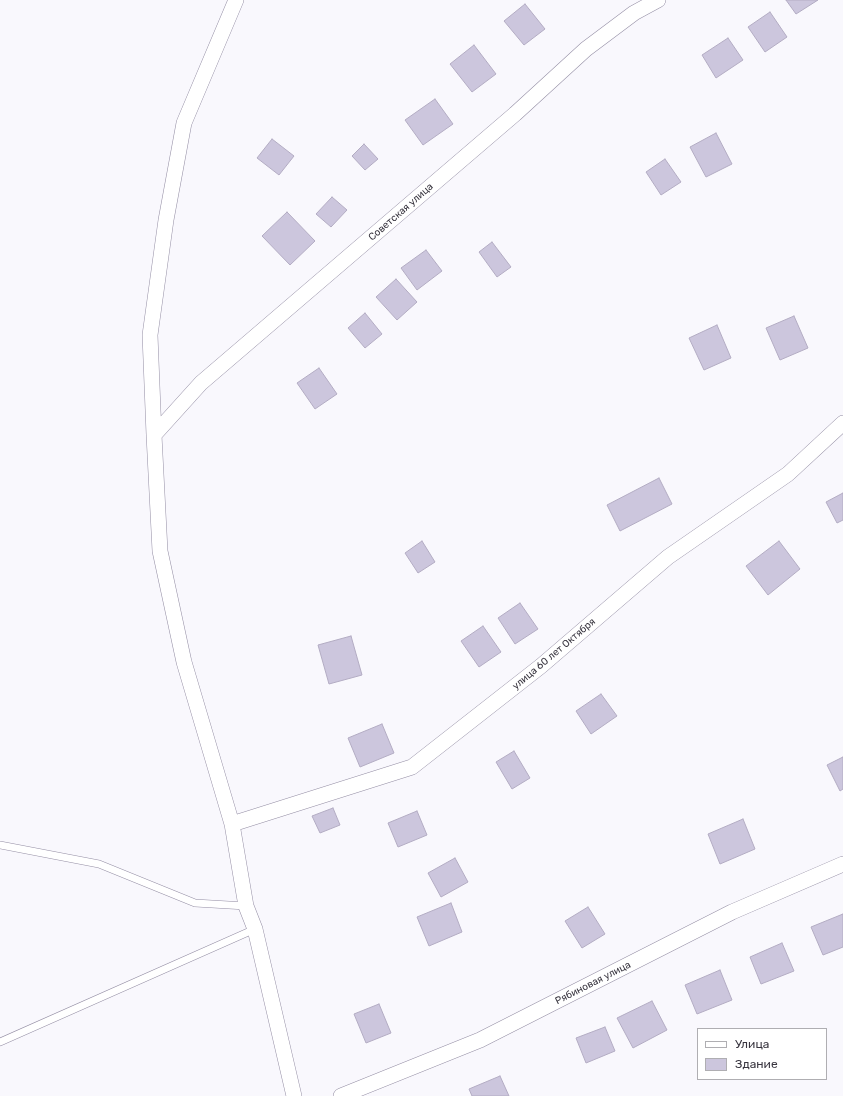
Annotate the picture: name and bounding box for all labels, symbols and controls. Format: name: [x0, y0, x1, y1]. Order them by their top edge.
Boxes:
street label: Советская улица: [366, 181, 436, 243]
street label: улица 60 лет Октября: [510, 616, 598, 692]
street label: Рябиновая улица: [553, 959, 633, 1007]
legend: [697, 1028, 827, 1080]
text: Улица: [735, 1037, 769, 1051]
text: Здание: [735, 1057, 778, 1071]

